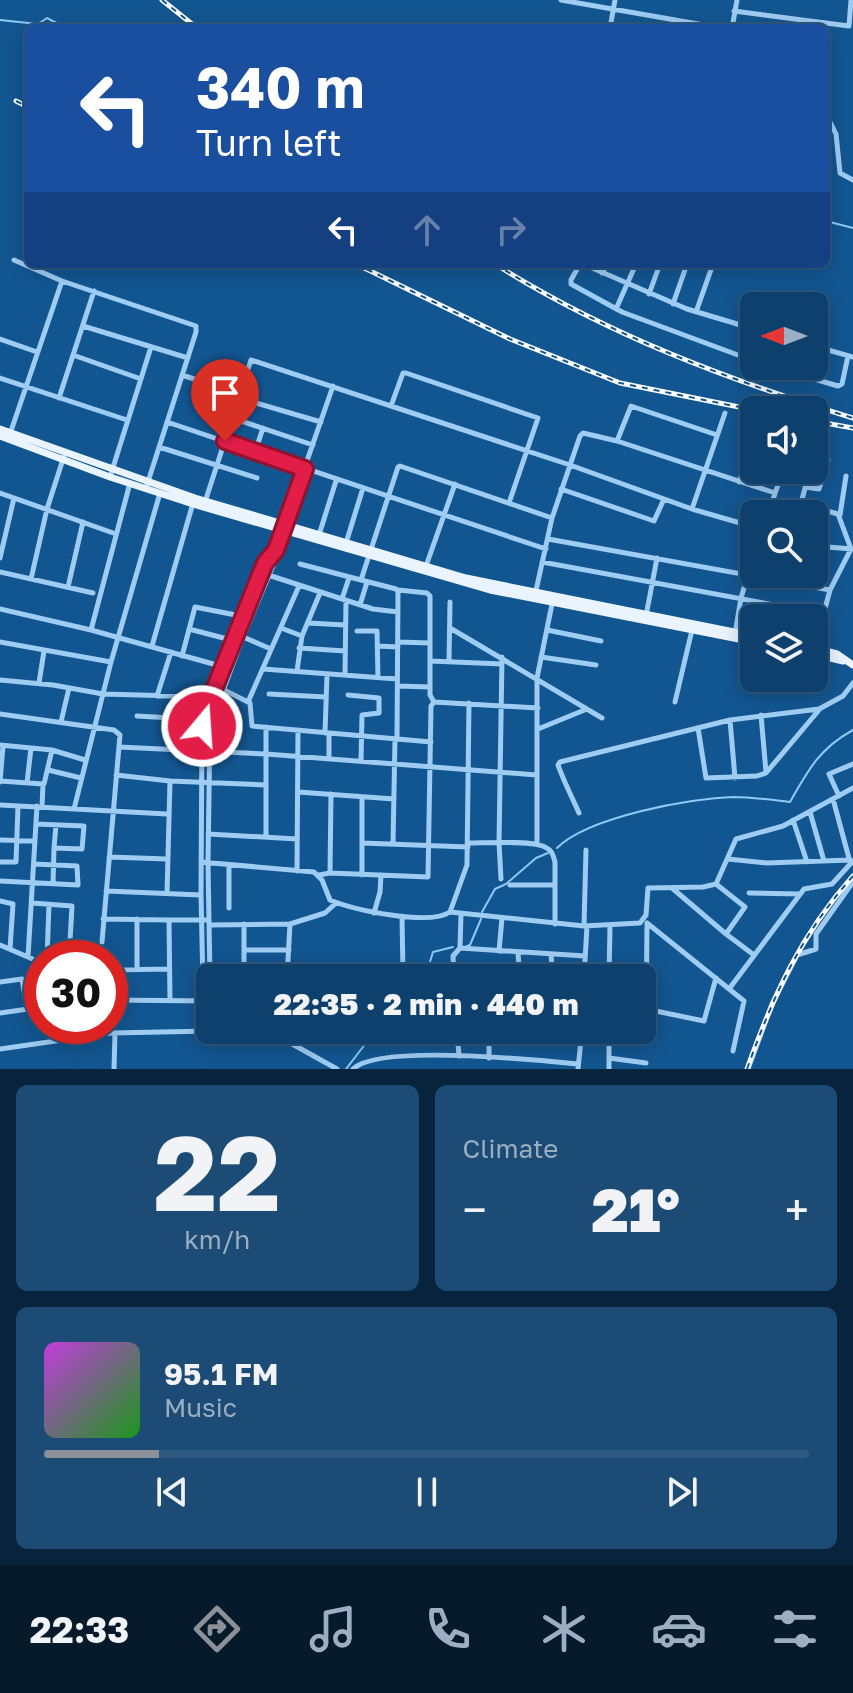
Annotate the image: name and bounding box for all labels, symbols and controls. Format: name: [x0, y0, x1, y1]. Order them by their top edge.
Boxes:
text: 340 m: [196, 53, 365, 120]
icon: left: [64, 56, 168, 160]
text: Turn left: [196, 121, 342, 164]
icon: left: [321, 208, 365, 252]
icon: ahead: [405, 208, 449, 252]
icon: right: [489, 208, 533, 252]
north arrow: [740, 292, 828, 380]
map controls: [740, 292, 828, 692]
pin: [191, 359, 259, 441]
icon: arrive: [203, 371, 247, 415]
button: sound: [740, 396, 828, 484]
button: search: [740, 500, 828, 588]
button: layers: [740, 604, 828, 692]
position arrow: [160, 684, 244, 768]
speed limit sign: 30: [24, 940, 128, 1044]
text: 22:35 · 2 min · 440 m: [273, 986, 579, 1022]
text: 22: [154, 1109, 281, 1234]
text: Climate: [463, 1133, 558, 1164]
text: 21°: [592, 1173, 680, 1245]
text: −: [463, 1183, 487, 1236]
text: +: [785, 1183, 809, 1236]
text: km/h: [184, 1224, 250, 1255]
text: 95.1 FM: [164, 1356, 278, 1392]
text: Music: [164, 1392, 237, 1423]
icon: previous: [150, 1470, 194, 1514]
icon: pause: [405, 1470, 449, 1514]
icon: next: [660, 1470, 704, 1514]
icon: directions: [189, 1601, 245, 1657]
icon: music: [305, 1601, 361, 1657]
icon: phone: [420, 1601, 476, 1657]
icon: climate: [536, 1601, 592, 1657]
icon: car: [651, 1601, 707, 1657]
icon: filters: [767, 1601, 823, 1657]
text: 22:33: [30, 1608, 129, 1651]

